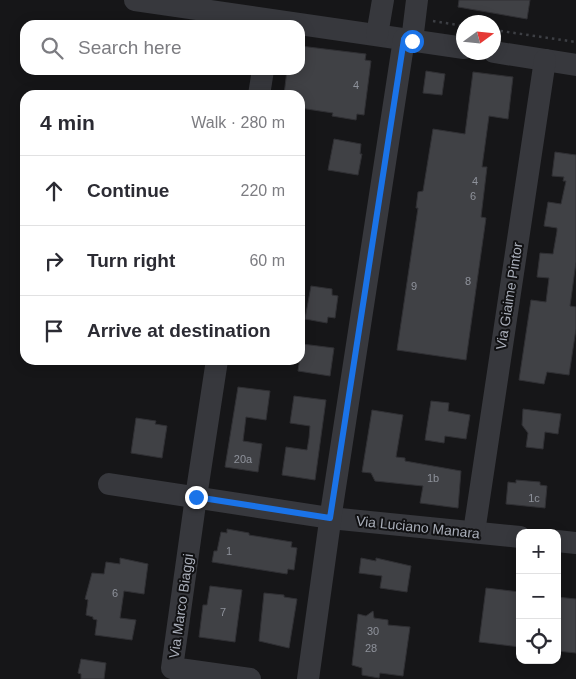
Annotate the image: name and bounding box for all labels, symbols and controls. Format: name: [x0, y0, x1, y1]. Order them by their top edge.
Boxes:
north arrow: [456, 15, 501, 60]
search box: [20, 20, 305, 75]
route start: [401, 30, 424, 53]
icon: search: [38, 34, 66, 62]
text: Search here: [78, 37, 182, 58]
house number: 4: [353, 79, 359, 91]
text: 4 min: [40, 111, 95, 134]
text: Walk · 280 m: [191, 114, 285, 131]
house number: 4: [472, 175, 478, 187]
icon: ahead: [40, 177, 68, 205]
text: Continue: [87, 180, 169, 201]
text: 220 m: [241, 182, 285, 199]
house number: 6: [470, 190, 476, 202]
street label: Via Giaime Pintor: [493, 241, 525, 351]
icon: right: [40, 247, 68, 275]
text: Turn right: [87, 250, 175, 271]
text: 60 m: [249, 252, 285, 269]
house number: 8: [465, 275, 471, 287]
house number: 9: [411, 280, 417, 292]
icon: arrive: [40, 317, 68, 345]
text: Arrive at destination: [87, 320, 271, 341]
house number: 20a: [234, 453, 253, 465]
house number: 1b: [427, 472, 439, 484]
route end: [185, 486, 208, 509]
house number: 1c: [528, 492, 540, 504]
street label: Via Luciano Manara: [355, 513, 481, 541]
map controls: [516, 529, 561, 664]
button: +: [516, 529, 561, 574]
house number: 1: [226, 545, 232, 557]
street label: Via Marco Biaggi: [166, 553, 196, 659]
button: −: [516, 574, 561, 619]
house number: 6: [112, 587, 118, 599]
house number: 7: [220, 606, 226, 618]
button: locate: [516, 619, 561, 664]
house number: 30: [367, 625, 379, 637]
house number: 28: [365, 642, 377, 654]

